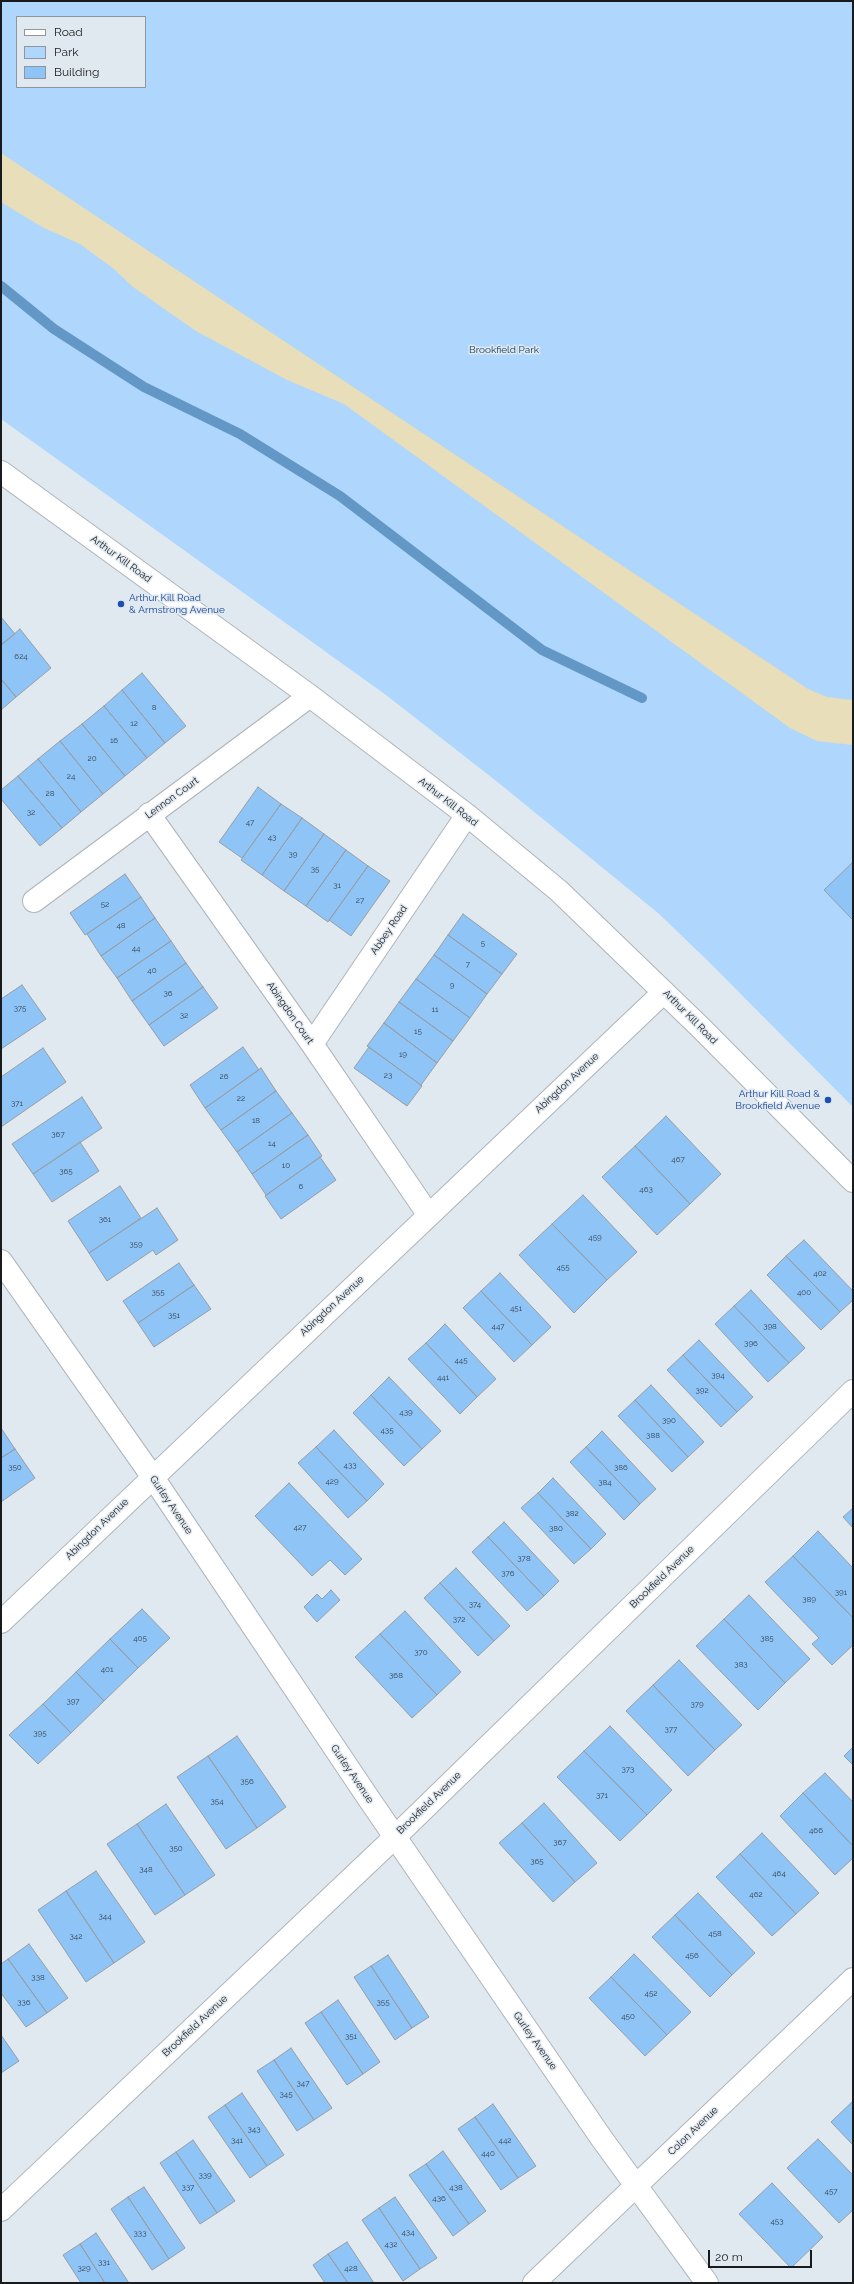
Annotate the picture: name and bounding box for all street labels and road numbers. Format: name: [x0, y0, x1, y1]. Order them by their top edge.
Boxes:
street label: Arthur Kill Road: [88, 533, 154, 585]
street label: Lennon Court: [143, 775, 201, 821]
street label: Arthur Kill Road: [416, 775, 480, 829]
street label: Abbey Road: [368, 903, 410, 957]
street label: Abingdon Court: [264, 980, 316, 1046]
street label: Arthur Kill Road: [660, 987, 720, 1047]
street label: Abingdon Avenue: [533, 1050, 601, 1116]
street label: Abingdon Avenue: [298, 1273, 366, 1339]
street label: Gurley Avenue: [147, 1473, 195, 1537]
street label: Abingdon Avenue: [63, 1496, 131, 1562]
street label: Brookfield Avenue: [627, 1543, 697, 1611]
street label: Gurley Avenue: [328, 1742, 376, 1806]
street label: Brookfield Avenue: [394, 1769, 464, 1837]
street label: Brookfield Avenue: [160, 1993, 230, 2059]
street label: Gurley Avenue: [511, 2010, 559, 2072]
street label: Colon Avenue: [665, 2104, 721, 2158]

